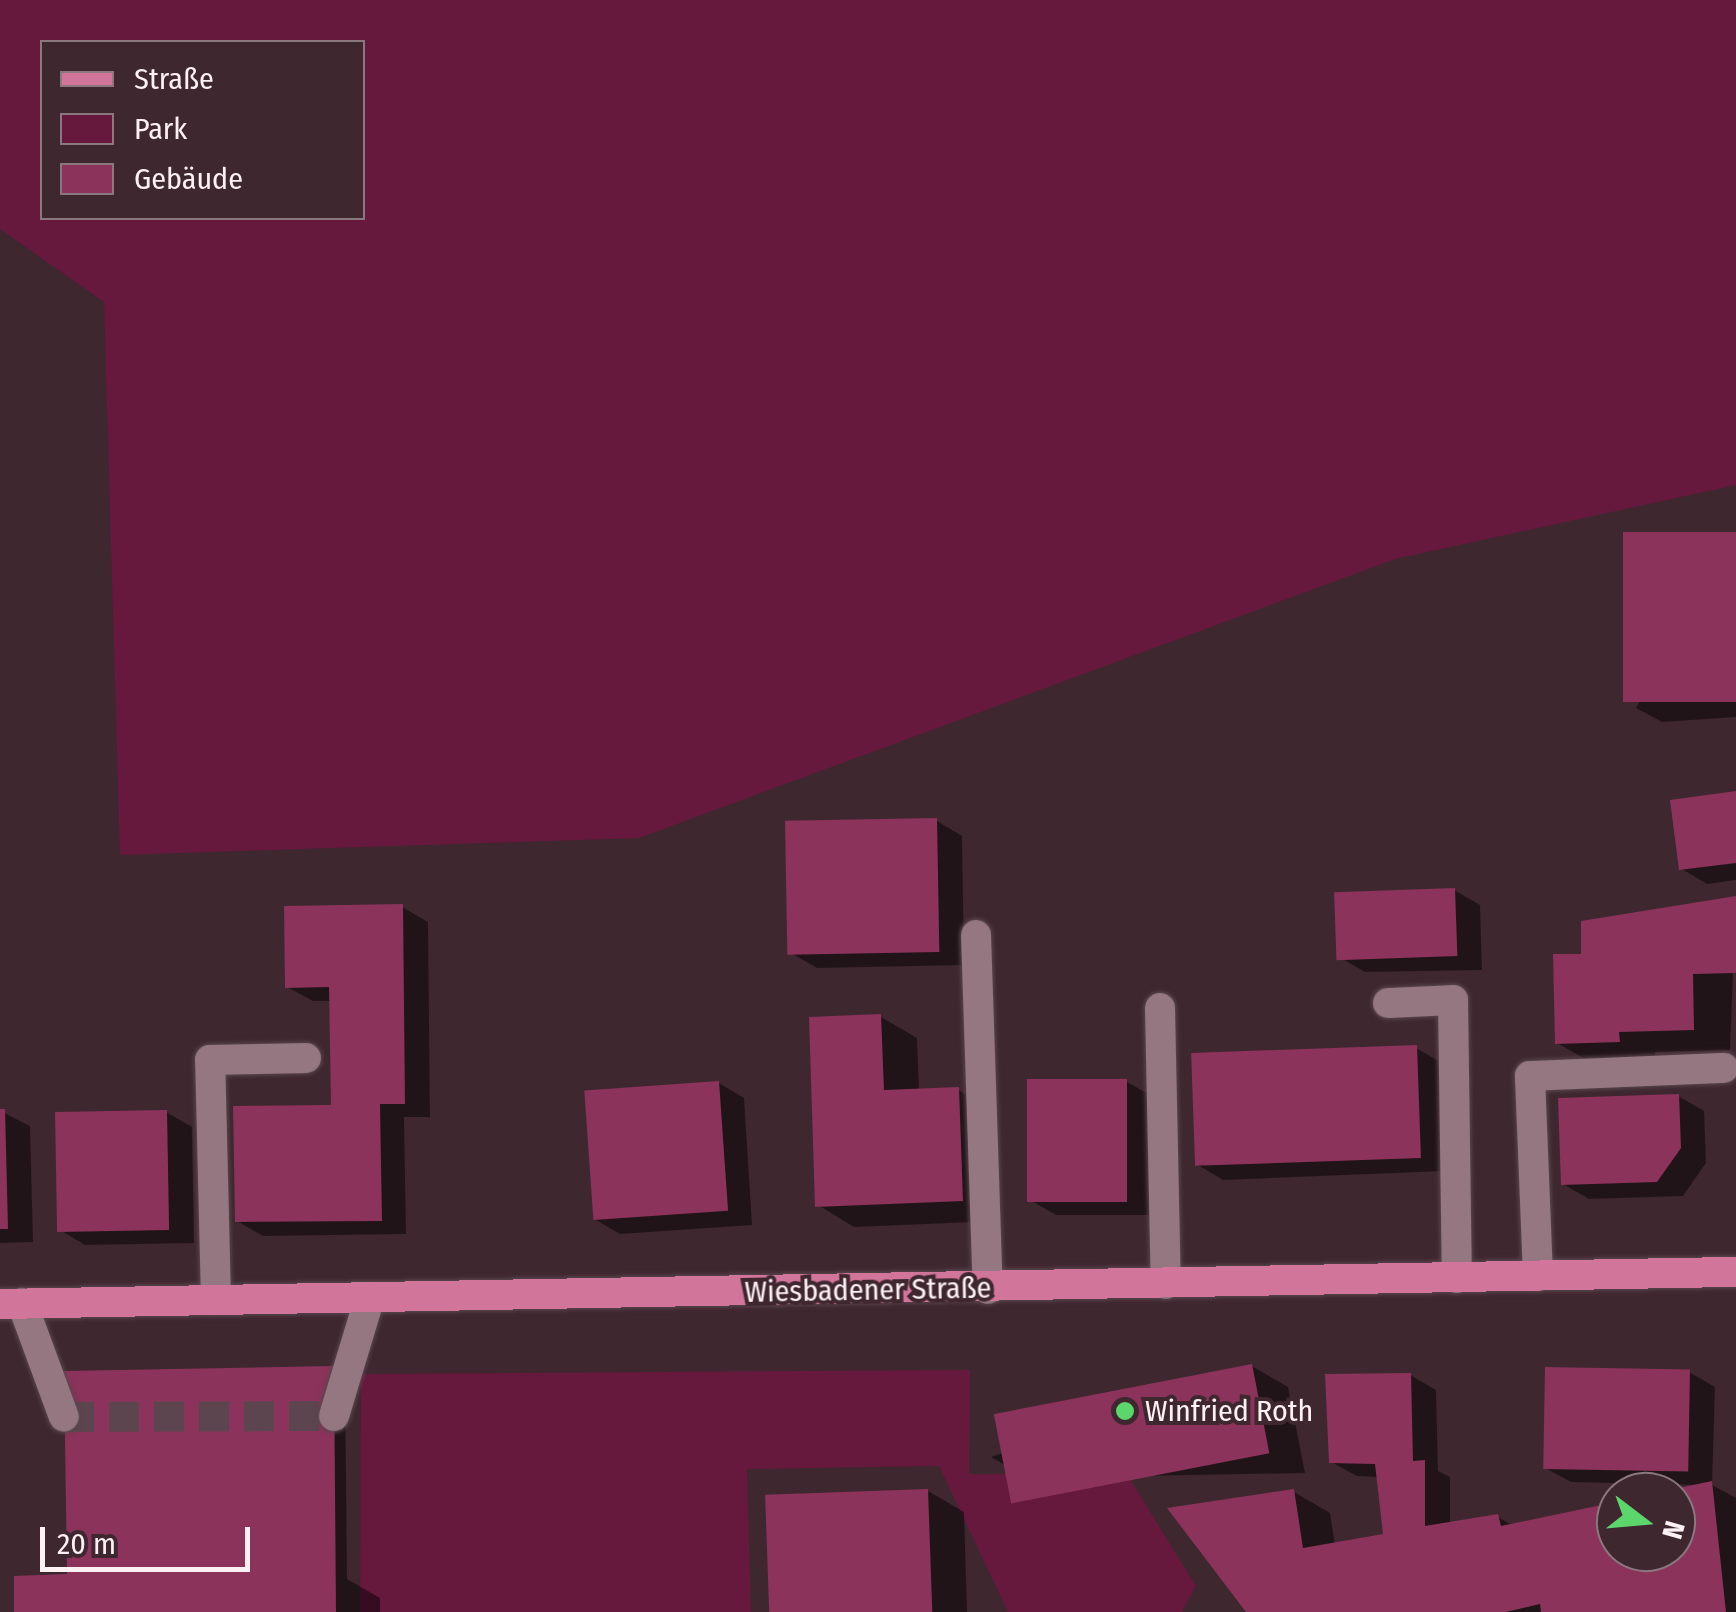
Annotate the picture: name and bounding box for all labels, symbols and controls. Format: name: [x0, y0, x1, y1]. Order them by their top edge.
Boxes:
legend: [40, 40, 365, 220]
text: Straße: [134, 61, 214, 97]
text: Park: [134, 111, 187, 147]
text: Gebäude: [134, 161, 243, 197]
street label: Wiesbadener Straße: [744, 1270, 992, 1310]
place label: Winfried Roth: [1145, 1393, 1313, 1429]
marker: Winfried Roth: [1114, 1400, 1136, 1422]
north arrow: [1596, 1472, 1696, 1572]
scale bar: [45, 1507, 255, 1569]
text: N: [1655, 1517, 1692, 1542]
text: 20 m: [57, 1526, 116, 1562]

